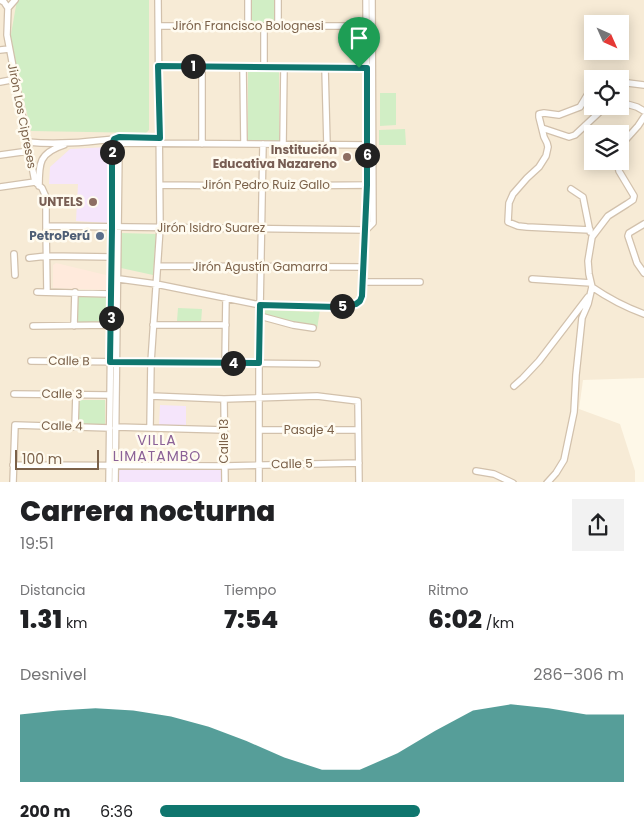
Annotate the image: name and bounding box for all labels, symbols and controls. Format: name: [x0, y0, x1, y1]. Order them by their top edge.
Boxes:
north arrow: [584, 15, 629, 60]
map controls: [584, 15, 629, 170]
street label: Jirón Francisco Bolognesi: [172, 17, 324, 34]
pin: [338, 17, 380, 68]
icon: arrive: [345, 24, 373, 52]
pin: 1: [180, 54, 206, 78]
text: 1: [191, 56, 196, 76]
street label: Jirón Los Cipreses: [4, 62, 41, 170]
button: locate: [584, 70, 629, 115]
button: layers: [584, 125, 629, 170]
pin: 2: [100, 140, 124, 164]
place label: Institución Educativa Nazareno: [213, 141, 337, 172]
text: 2: [109, 142, 117, 162]
pin: 6: [354, 142, 380, 168]
text: 6: [363, 145, 372, 165]
marker: Institución Educativa Nazareno: [341, 151, 353, 163]
street label: Jirón Pedro Ruiz Gallo: [202, 176, 330, 193]
place label: UNTELS: [39, 193, 83, 210]
marker: UNTELS: [87, 196, 99, 208]
street label: Jirón Isidro Suarez: [157, 219, 265, 236]
place label: PetroPerú: [29, 227, 90, 244]
marker: PetroPerú: [94, 230, 106, 242]
street label: Jirón Agustín Gamarra: [192, 258, 328, 275]
pin: 5: [330, 294, 354, 318]
text: 5: [338, 296, 347, 316]
pin: 3: [98, 306, 124, 330]
text: 3: [107, 308, 116, 328]
pin: 4: [220, 350, 246, 376]
street label: Calle B: [48, 352, 90, 369]
text: 4: [229, 353, 238, 373]
street label: Calle 3: [41, 385, 83, 402]
street label: Calle 4: [41, 417, 83, 434]
street label: Calle 13: [215, 419, 232, 463]
street label: Pasaje 4: [284, 421, 335, 438]
district label: VILLA LIMATAMBO: [113, 430, 201, 466]
scale bar: [15, 448, 99, 471]
text: 100 m: [22, 449, 62, 469]
street label: Calle 5: [271, 455, 313, 472]
text: Carrera nocturna: [20, 492, 275, 531]
button: share: [572, 499, 624, 551]
text: 19:51: [20, 532, 54, 555]
text: Distancia: [20, 580, 86, 600]
text: Tiempo: [224, 580, 277, 600]
text: Ritmo: [428, 580, 468, 600]
text: 1.31: [20, 602, 62, 637]
text: 7:54: [224, 602, 278, 637]
text: 6:02: [428, 602, 482, 637]
text: km: [62, 613, 88, 633]
text: /km: [482, 613, 514, 633]
text: Desnivel: [20, 663, 87, 686]
text: 286–306 m: [533, 663, 624, 686]
text: 200 m: [20, 800, 70, 823]
text: 6:36: [100, 800, 133, 823]

